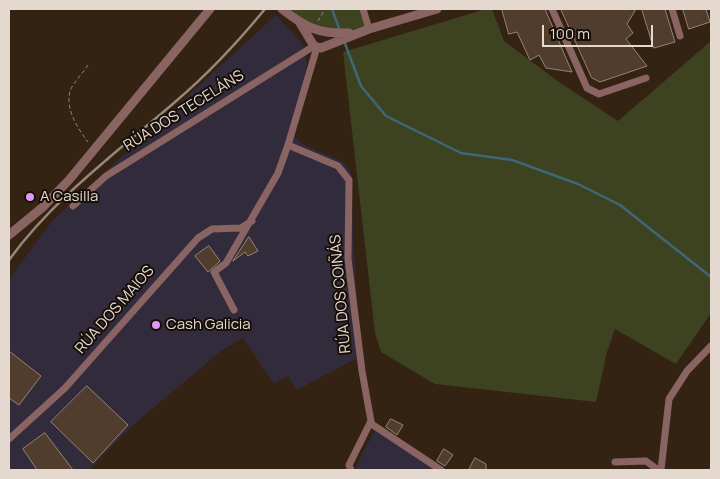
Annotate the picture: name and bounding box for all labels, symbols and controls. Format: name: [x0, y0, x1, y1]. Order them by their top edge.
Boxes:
scale bar: [545, 15, 656, 47]
text: 100 m: [550, 23, 590, 44]
street label: RÚA DOS TECELÁNS: [121, 67, 247, 155]
place label: A Casilla: [40, 188, 98, 206]
marker: A Casilla: [24, 191, 36, 203]
street label: RÚA DOS COIÑÁS: [327, 234, 355, 354]
street label: RÚA DOS MAIOS: [72, 262, 158, 358]
place label: Cash Galicia: [166, 316, 251, 334]
marker: Cash Galicia: [150, 319, 162, 331]

